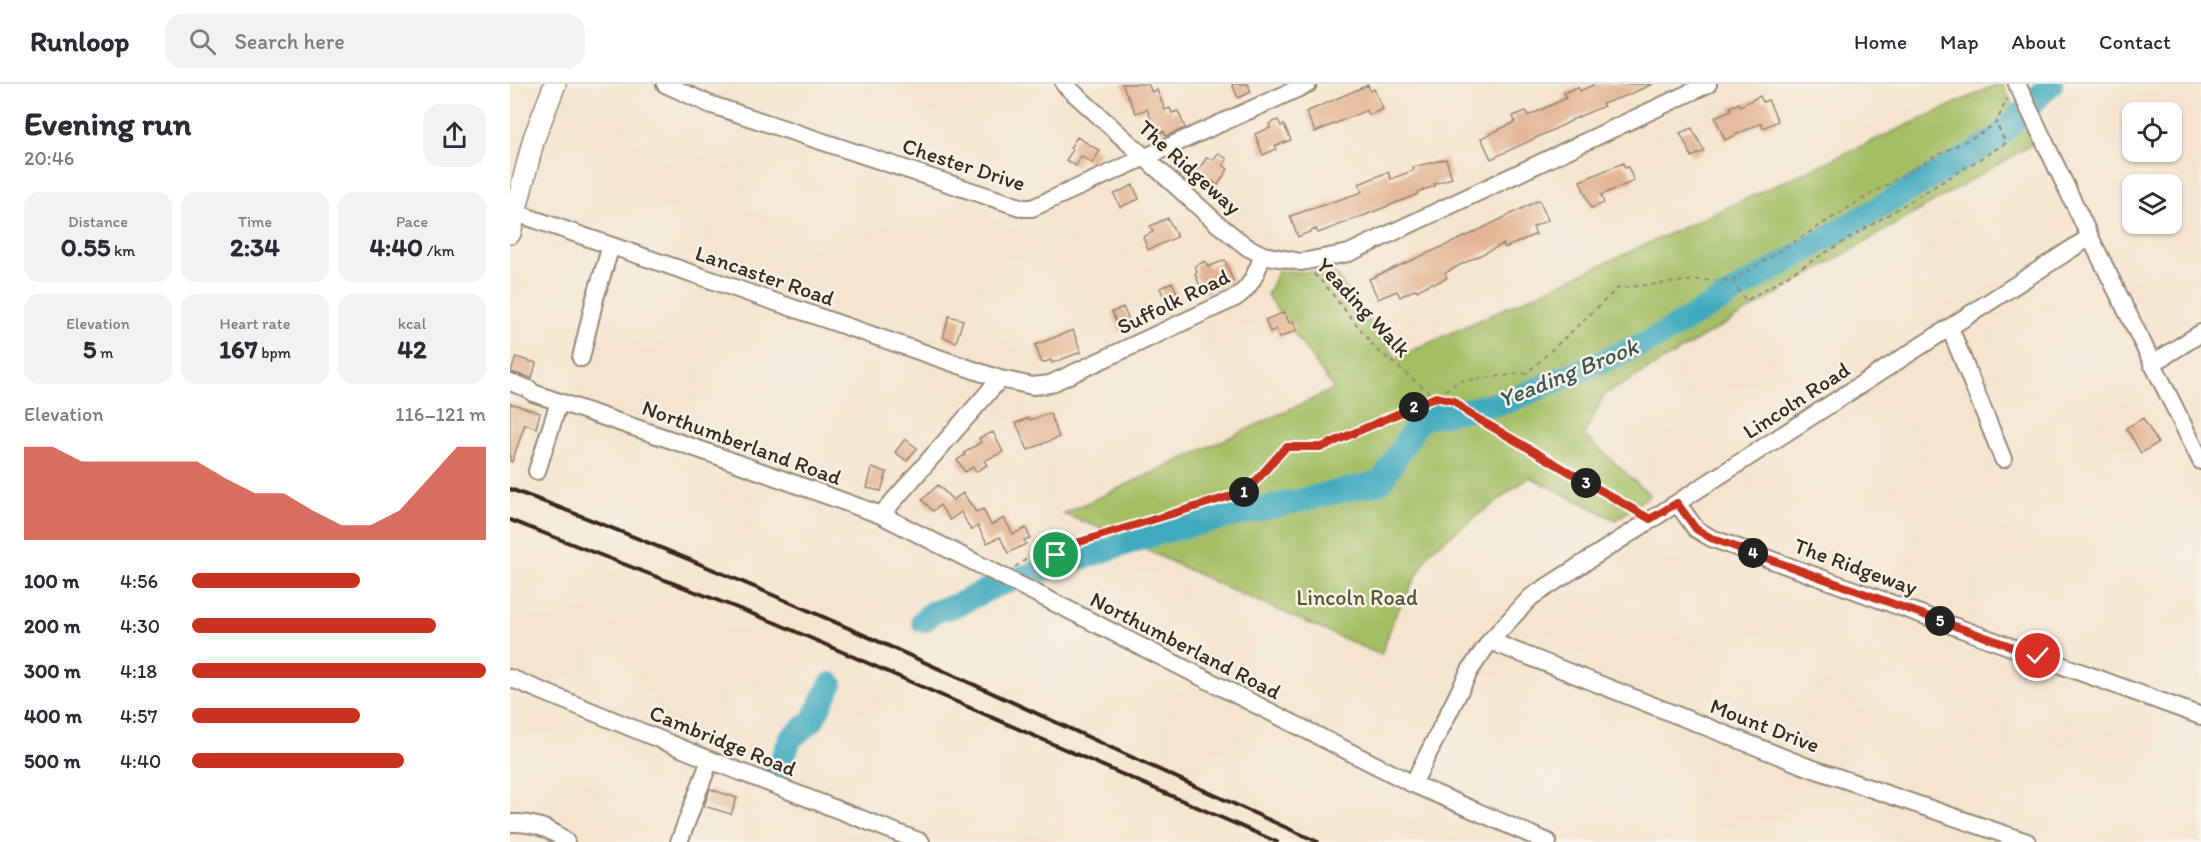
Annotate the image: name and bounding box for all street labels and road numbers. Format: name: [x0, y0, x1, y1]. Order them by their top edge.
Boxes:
street label: The Ridgeway: [1133, 114, 1247, 221]
street label: Chester Drive: [899, 132, 1029, 197]
street label: Lancaster Road: [692, 239, 838, 312]
street label: Yeading Walk: [1311, 252, 1417, 363]
street label: Suffolk Road: [1112, 263, 1234, 340]
street label: Lincoln Road: [1738, 356, 1855, 445]
street label: Northumberland Road: [638, 394, 845, 491]
street label: The Ridgeway: [1790, 532, 1922, 601]
street label: Northumberland Road: [1086, 586, 1286, 705]
street label: Mount Drive: [1706, 692, 1823, 759]
street label: Cambridge Road: [645, 699, 800, 782]

